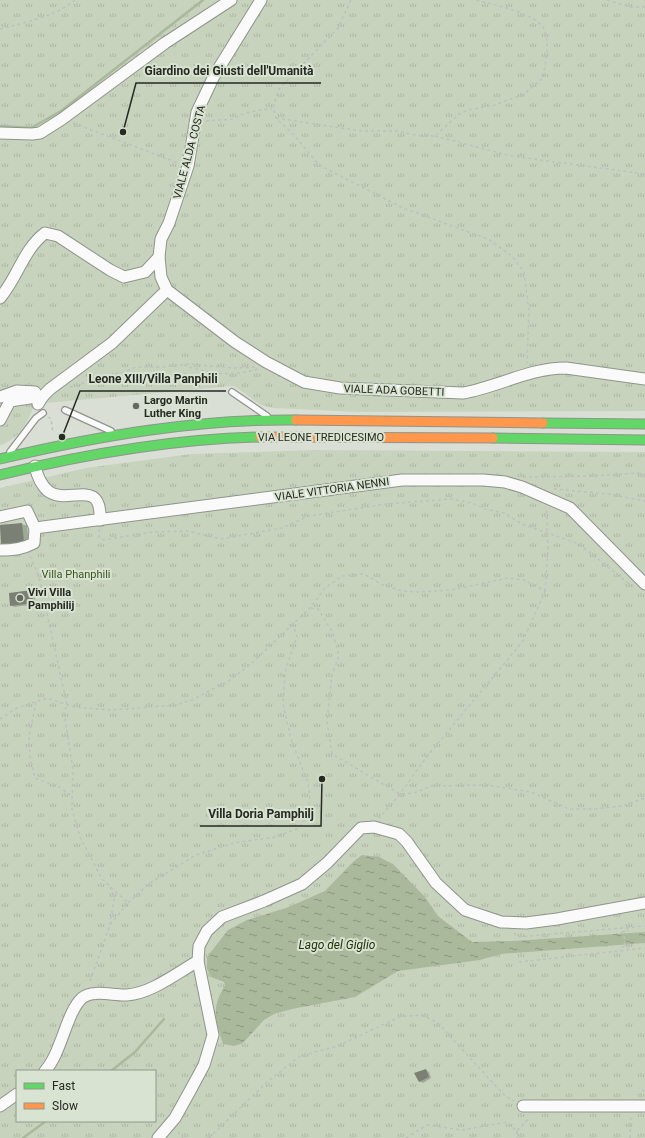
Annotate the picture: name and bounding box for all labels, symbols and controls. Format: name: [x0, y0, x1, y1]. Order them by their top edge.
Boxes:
callout: Giardino dei Giusti dell'Umanità: [136, 59, 321, 83]
text: Giardino dei Giusti dell'Umanità: [145, 64, 314, 78]
street label: VIALE ALDA COSTA: [171, 103, 209, 201]
callout: Leone XIII/Villa Panphili: [80, 367, 226, 391]
text: Leone XIII/Villa Panphili: [88, 372, 218, 386]
street label: VIALE ADA GOBETTI: [343, 382, 445, 399]
place label: Largo Martin Luther King: [144, 394, 208, 420]
marker: Largo Martin Luther King: [131, 401, 141, 411]
street label: VIA LEONE TREDICESIMO: [258, 431, 384, 444]
street label: VIALE VITTORIA NENNI: [274, 475, 390, 504]
park label: Villa Phanphili: [41, 568, 111, 581]
place label: Vivi Villa Pamphilij: [28, 586, 75, 612]
marker: Vivi Villa Pamphilij: [15, 593, 25, 603]
callout: Villa Doria Pamphilj: [200, 802, 321, 826]
text: Villa Doria Pamphilj: [208, 807, 314, 821]
water label: Lago del Giglio: [299, 938, 376, 952]
legend: [16, 1070, 156, 1122]
text: Fast: [52, 1079, 75, 1093]
text: Slow: [52, 1099, 78, 1113]

